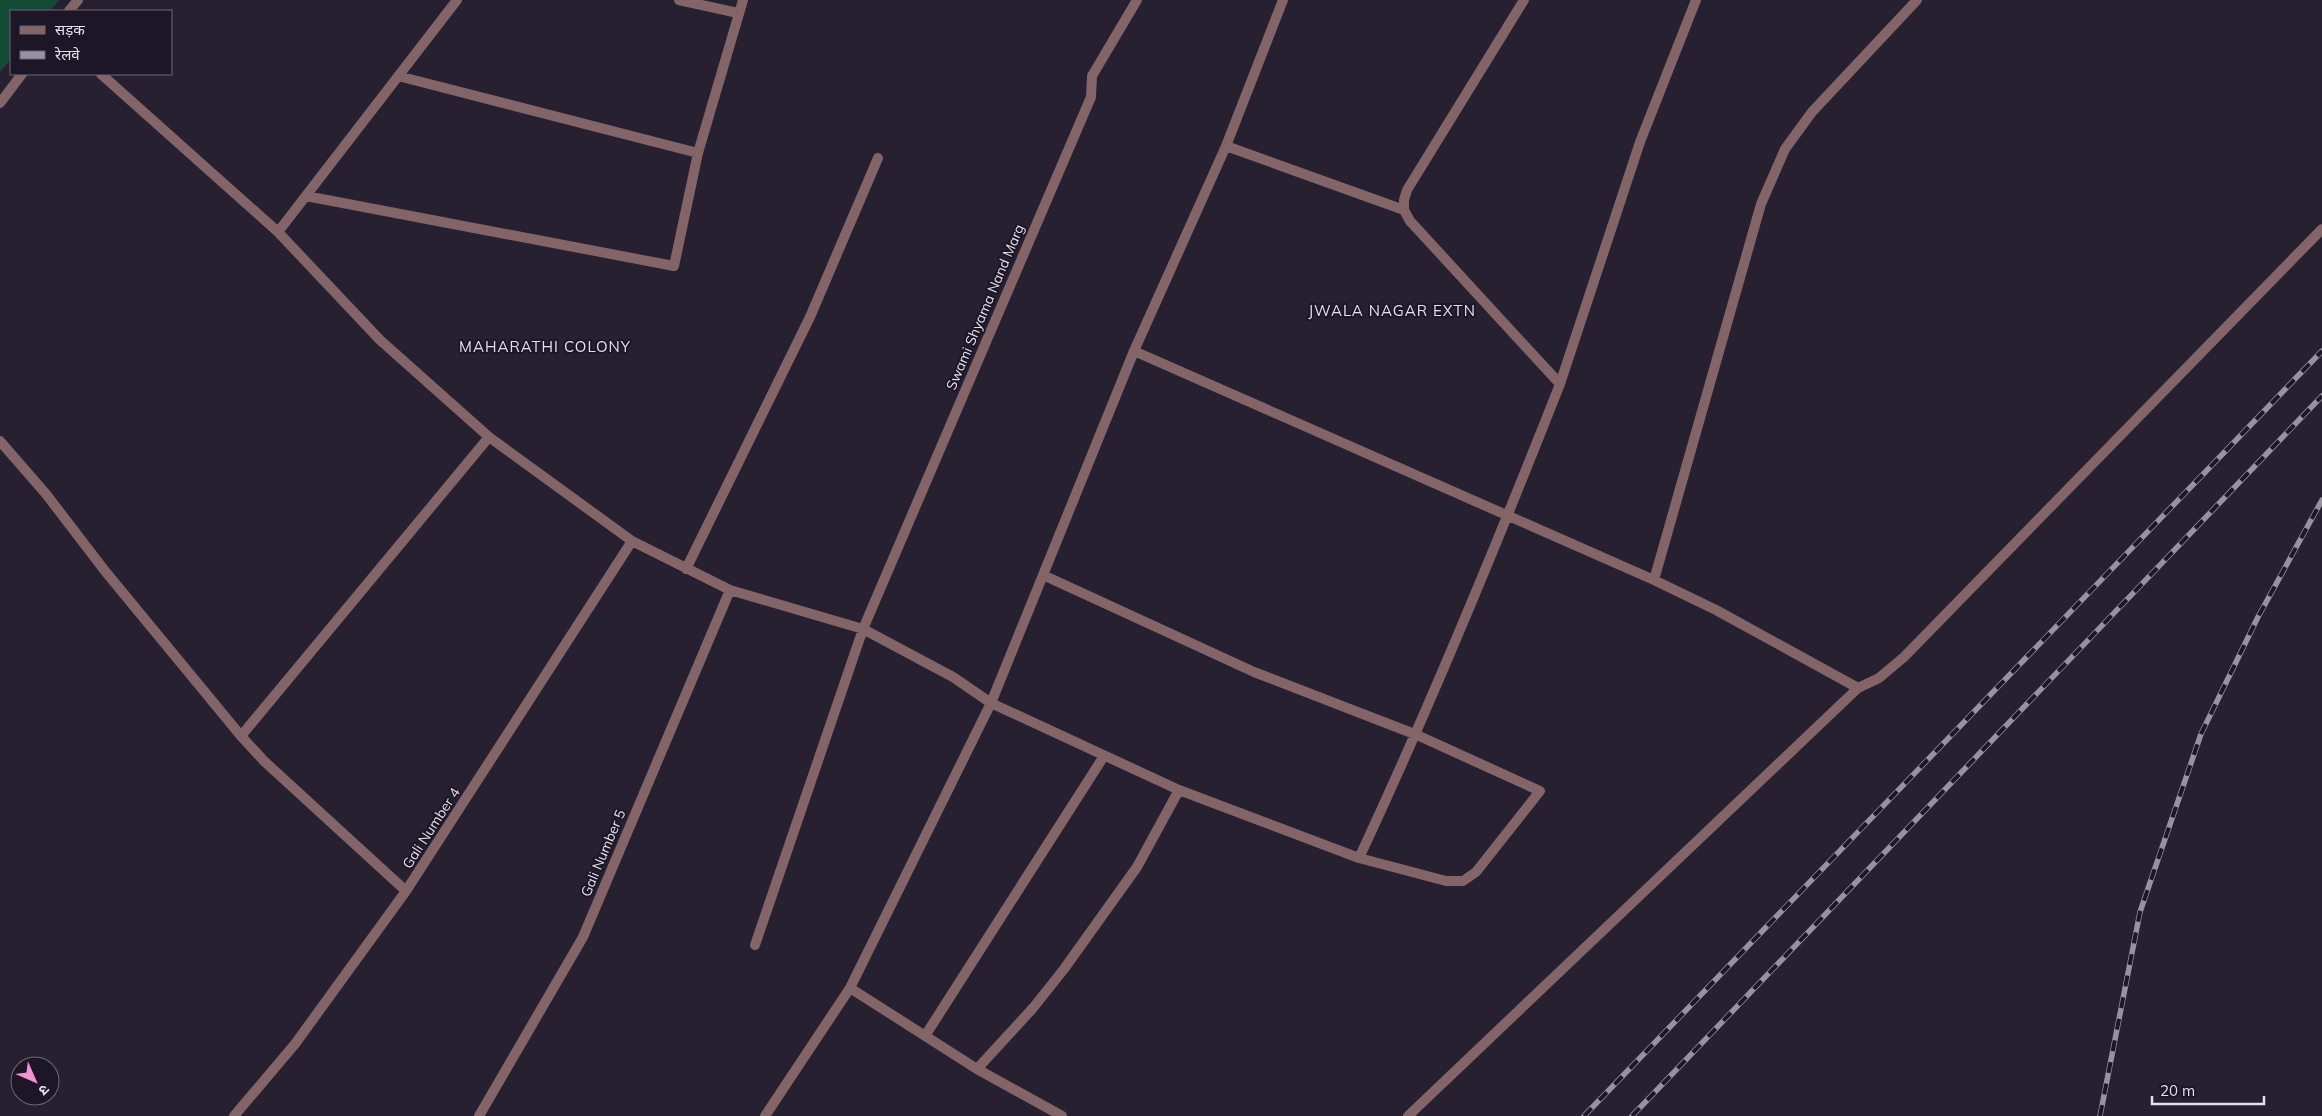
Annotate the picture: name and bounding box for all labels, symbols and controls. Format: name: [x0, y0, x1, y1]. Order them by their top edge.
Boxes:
legend: [10, 10, 172, 75]
text: सड़क: [55, 20, 85, 39]
text: रेलवे: [54, 45, 80, 64]
street label: Swami Shyama Nand Marg: [942, 221, 1028, 393]
district label: JWALA NAGAR EXTN: [1308, 301, 1476, 320]
district label: MAHARATHI COLONY: [459, 337, 631, 356]
street label: Gali Number 4: [398, 784, 464, 872]
street label: Gali Number 5: [577, 807, 629, 899]
north arrow: [10, 1056, 60, 1106]
scale bar: [2152, 1074, 2264, 1106]
text: उ: [34, 1081, 53, 1100]
text: 20 m: [2160, 1081, 2195, 1100]

